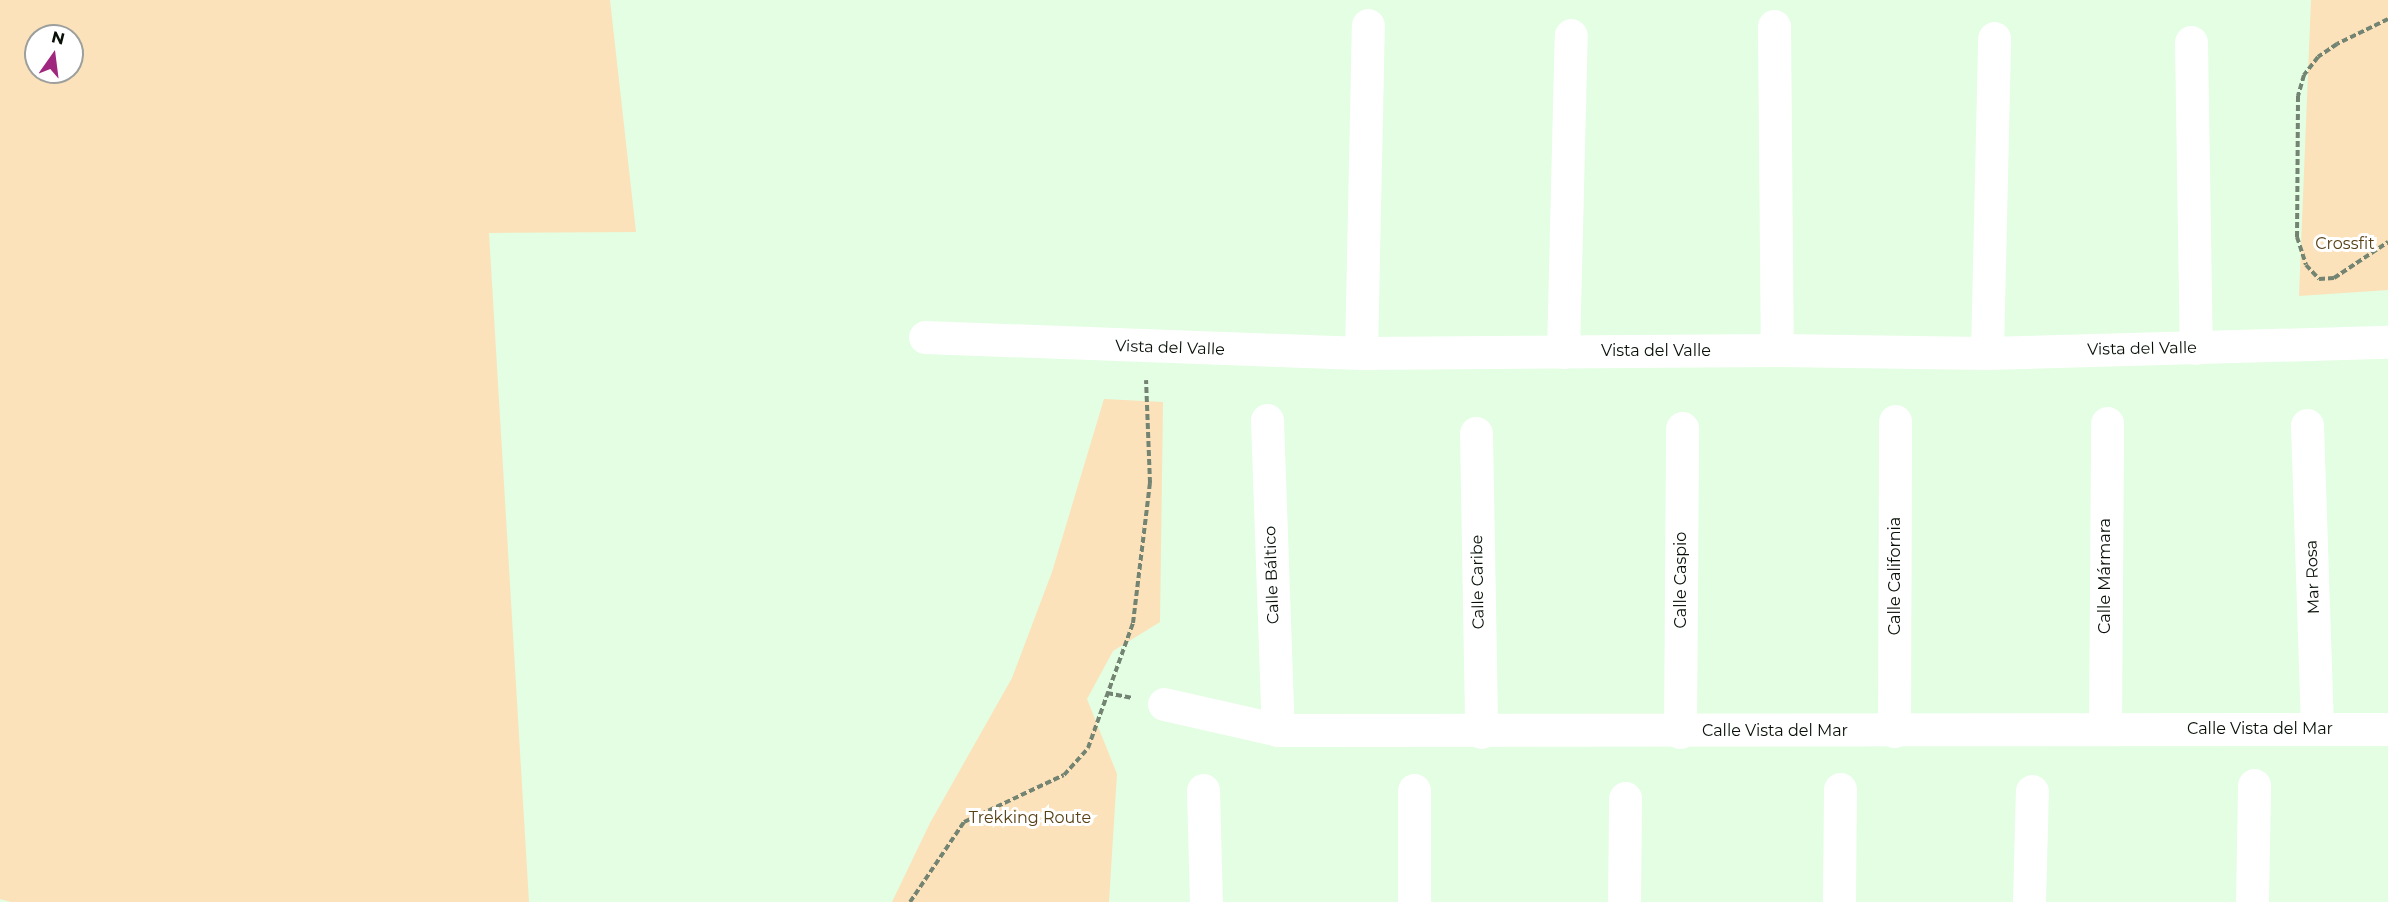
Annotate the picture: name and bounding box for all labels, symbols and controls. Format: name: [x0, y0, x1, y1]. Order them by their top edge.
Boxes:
north arrow: [24, 24, 84, 84]
text: N: [49, 27, 67, 49]
park label: Crossfit: [2315, 234, 2375, 254]
street label: Vista del Valle: [1115, 336, 1225, 360]
street label: Vista del Valle: [2087, 338, 2197, 360]
street label: Vista del Valle: [1601, 341, 1711, 361]
street label: Calle California: [1885, 517, 1905, 635]
street label: Calle Mármara: [2095, 518, 2115, 634]
street label: Calle Báltico: [1261, 525, 1283, 625]
street label: Calle Caspio: [1671, 532, 1691, 628]
street label: Calle Caribe: [1468, 534, 1488, 630]
street label: Mar Rosa: [2302, 540, 2324, 614]
street label: Calle Vista del Mar: [2187, 719, 2333, 739]
street label: Calle Vista del Mar: [1702, 721, 1848, 741]
park label: Trekking Route: [969, 808, 1091, 828]

